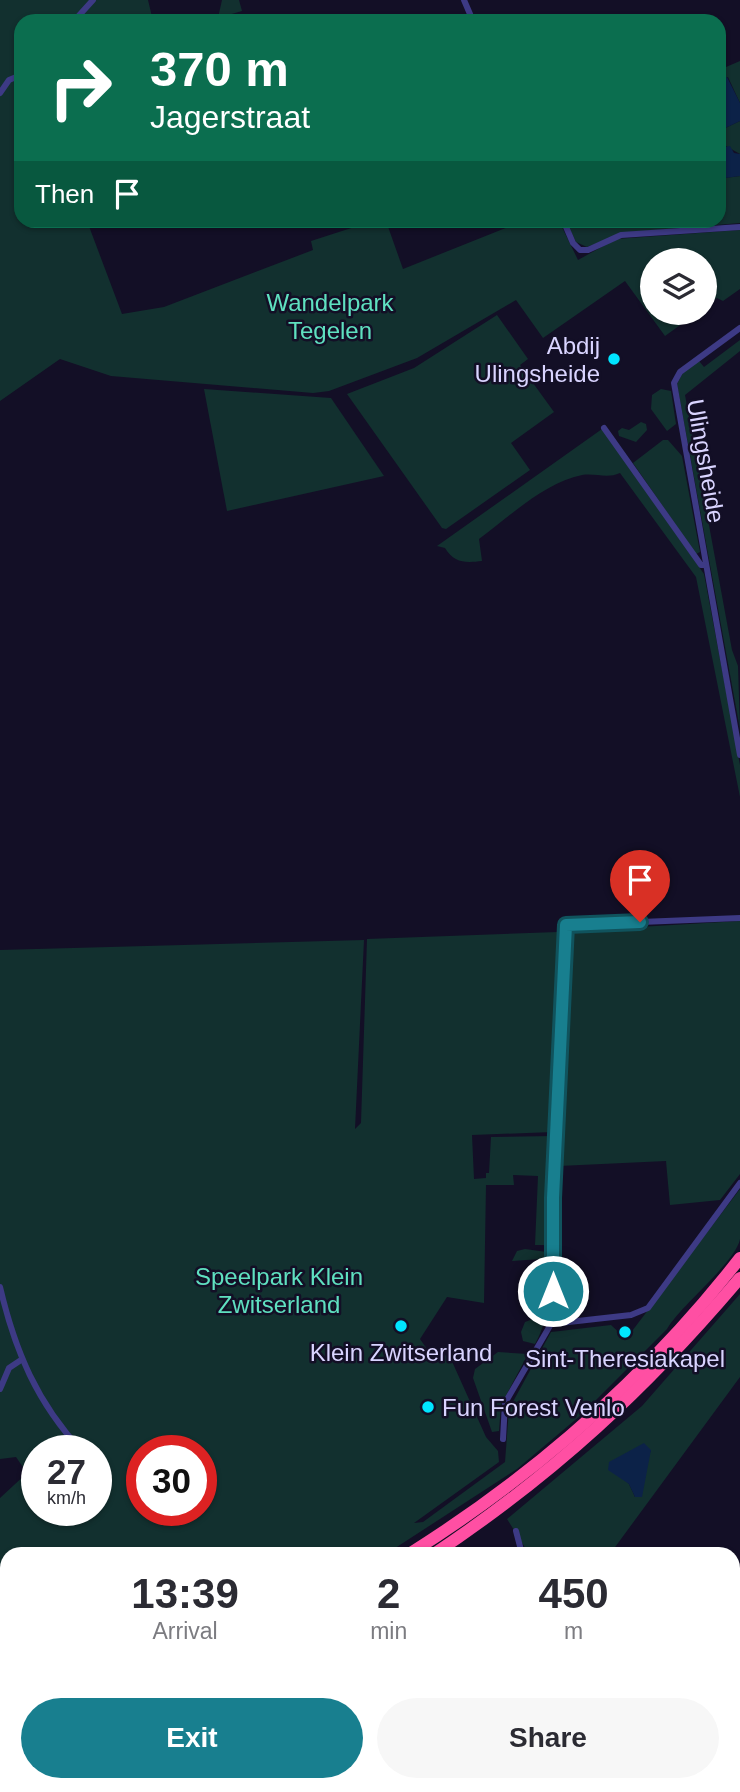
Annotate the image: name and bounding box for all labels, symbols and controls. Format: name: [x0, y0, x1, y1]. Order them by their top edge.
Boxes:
icon: right: [35, 42, 126, 133]
text: 370 m: [150, 42, 289, 96]
text: Jagerstraat: [150, 99, 310, 135]
icon: arrive: [108, 175, 146, 213]
text: Then: [35, 179, 94, 209]
map controls: [640, 248, 717, 325]
button: layers: [640, 248, 717, 325]
park label: Wandelpark Tegelen: [266, 289, 395, 344]
place label: Abdij Ulingsheide: [475, 332, 600, 387]
marker: Abdij Ulingsheide: [606, 351, 622, 367]
street label: Ulingsheide: [682, 397, 730, 525]
pin: [610, 850, 670, 922]
icon: arrive: [621, 861, 659, 899]
position arrow: [516, 1254, 590, 1328]
park label: Speelpark Klein Zwitserland: [195, 1263, 363, 1318]
marker: Klein Zwitserland: [393, 1318, 409, 1334]
marker: Sint-Theresiakapel: [617, 1324, 633, 1340]
place label: Klein Zwitserland: [310, 1339, 492, 1366]
place label: Sint-Theresiakapel: [525, 1345, 725, 1372]
place label: Fun Forest Venlo: [442, 1394, 625, 1421]
marker: Fun Forest Venlo: [420, 1399, 436, 1415]
speed limit sign: 30: [126, 1435, 217, 1526]
text: 27: [47, 1452, 86, 1491]
text: km/h: [47, 1488, 86, 1508]
text: 13:39: [131, 1570, 239, 1617]
text: 2: [377, 1570, 400, 1617]
text: 450: [539, 1570, 609, 1617]
text: Arrival: [152, 1618, 218, 1644]
text: min: [370, 1618, 407, 1644]
text: m: [564, 1618, 583, 1644]
button: Exit: [21, 1698, 363, 1778]
button: Share: [377, 1698, 719, 1778]

